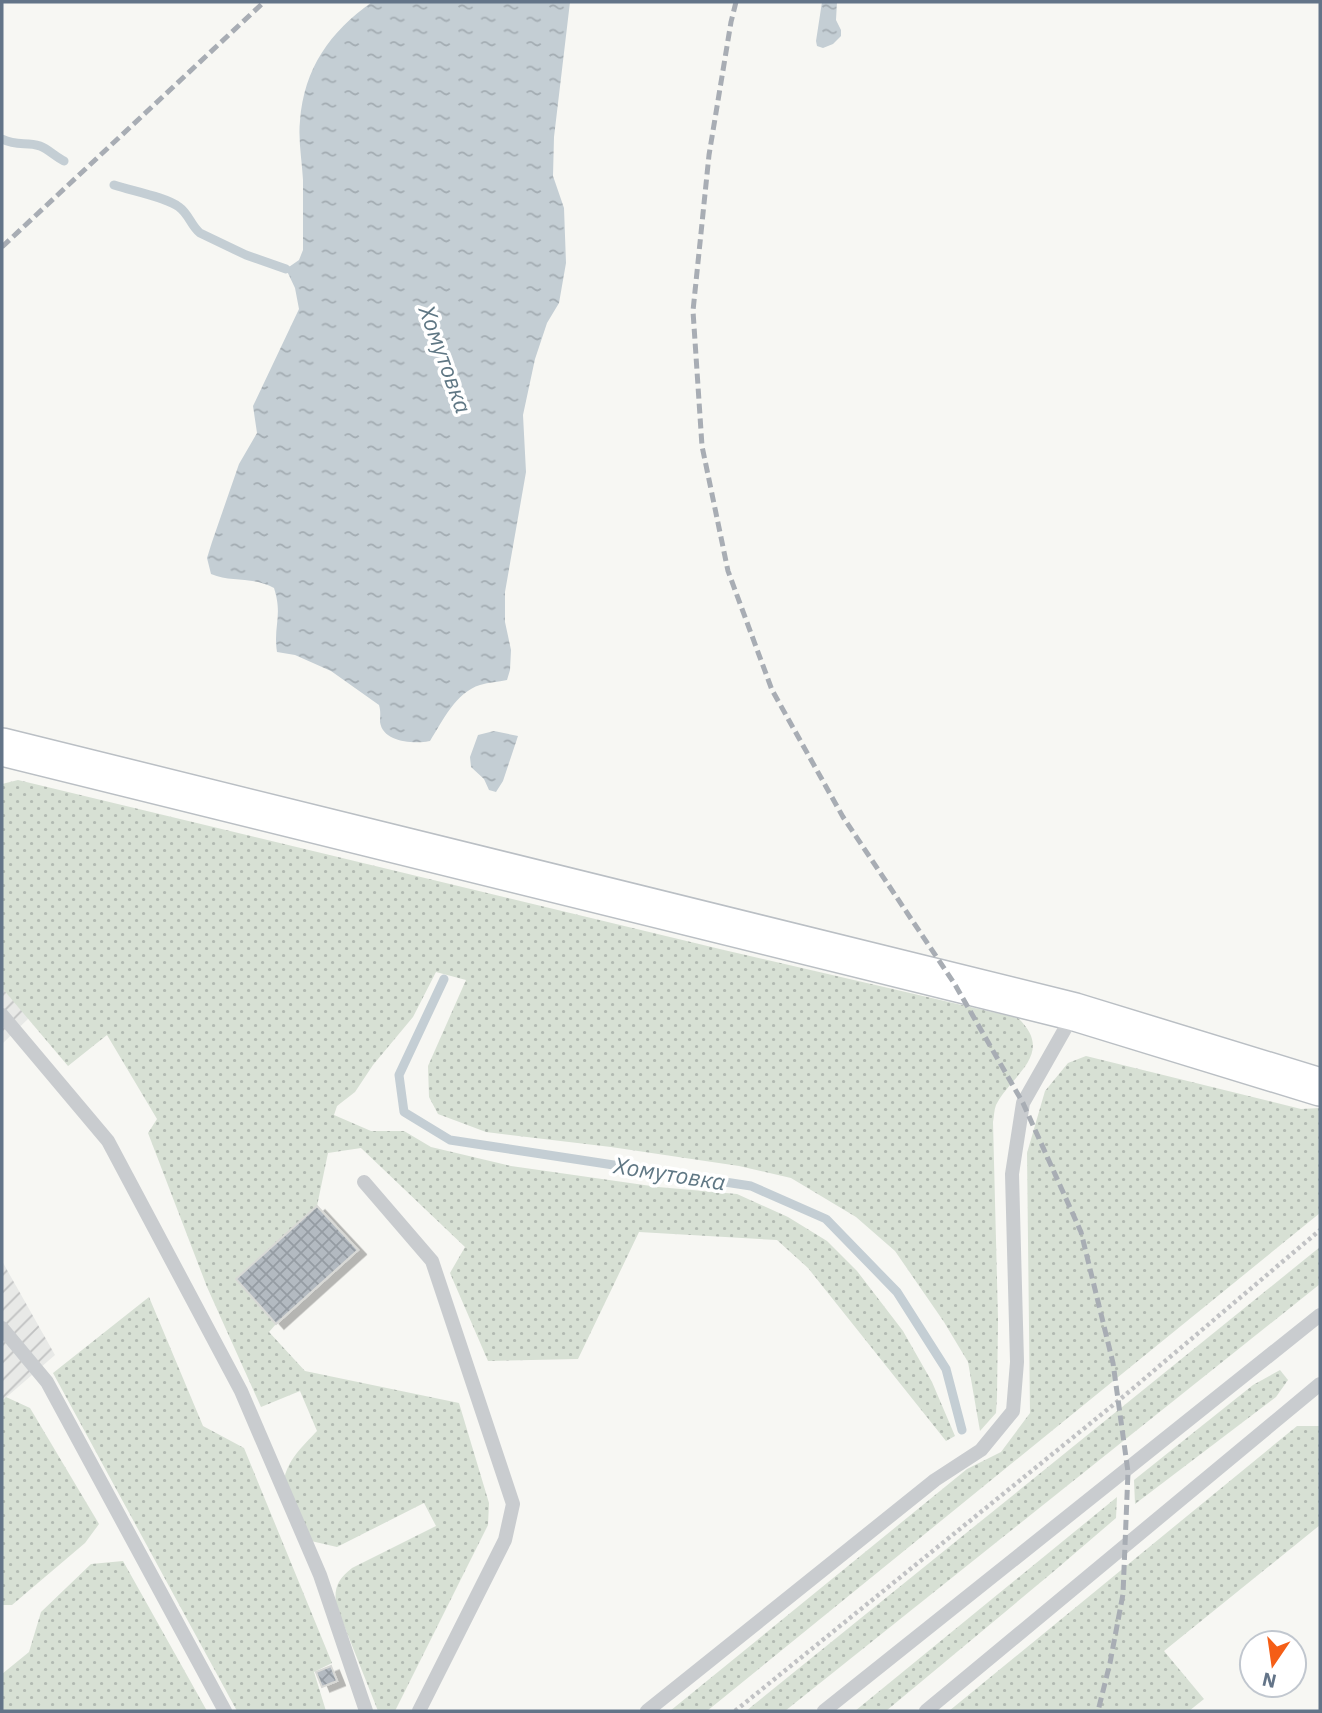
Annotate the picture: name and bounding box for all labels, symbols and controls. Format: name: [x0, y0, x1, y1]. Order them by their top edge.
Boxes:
water label: Хомутовка: [412, 300, 479, 417]
water label: Хомутовка: [611, 1149, 728, 1197]
north arrow: [1238, 1629, 1308, 1699]
text: N: [1260, 1667, 1279, 1694]

